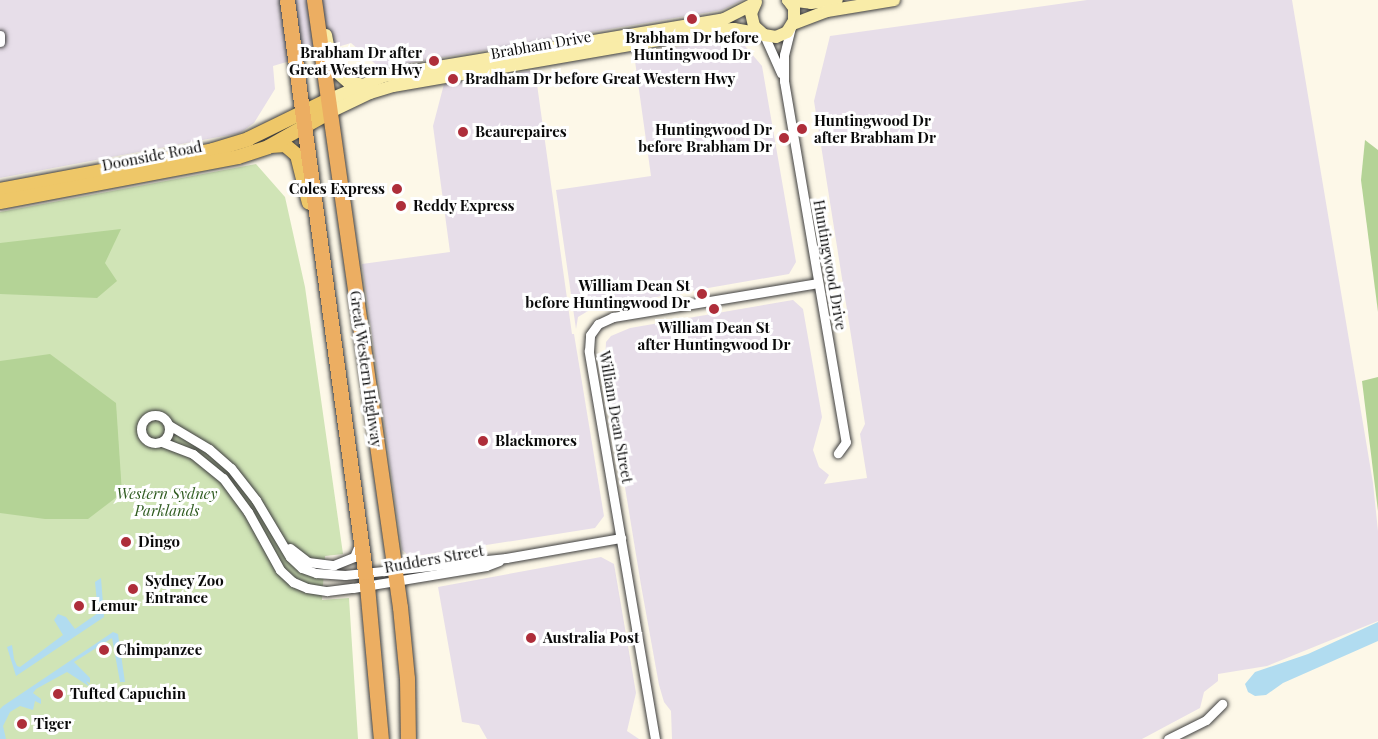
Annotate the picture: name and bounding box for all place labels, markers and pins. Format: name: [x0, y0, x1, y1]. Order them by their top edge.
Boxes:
marker: Brabham Dr before Huntingwood Dr: [685, 12, 699, 26]
place label: Brabham Dr before Huntingwood Dr: [625, 28, 759, 63]
place label: Brabham Dr after Great Western Hwy: [288, 43, 422, 78]
marker: Brabham Dr after Great Western Hwy: [427, 54, 441, 68]
place label: Bradham Dr before Great Western Hwy: [465, 70, 736, 88]
marker: Bradham Dr before Great Western Hwy: [446, 72, 460, 86]
place label: Huntingwood Dr after Brabham Dr: [814, 111, 936, 146]
place label: Huntingwood Dr before Brabham Dr: [638, 120, 772, 155]
marker: Huntingwood Dr after Brabham Dr: [795, 122, 809, 136]
place label: Beaurepaires: [475, 123, 567, 141]
marker: Beaurepaires: [456, 125, 470, 139]
marker: Huntingwood Dr before Brabham Dr: [777, 131, 791, 145]
place label: Coles Express: [289, 180, 385, 198]
marker: Coles Express: [390, 182, 404, 196]
place label: Reddy Express: [413, 197, 515, 215]
marker: Reddy Express: [394, 199, 408, 213]
place label: William Dean St before Huntingwood Dr: [525, 276, 690, 311]
marker: William Dean St before Huntingwood Dr: [695, 287, 709, 301]
marker: William Dean St after Huntingwood Dr: [707, 302, 721, 316]
place label: William Dean St after Huntingwood Dr: [637, 318, 791, 353]
place label: Blackmores: [495, 432, 577, 450]
marker: Blackmores: [476, 434, 490, 448]
place label: Dingo: [138, 533, 180, 551]
marker: Dingo: [119, 535, 133, 549]
place label: Sydney Zoo Entrance: [145, 571, 224, 606]
marker: Sydney Zoo Entrance: [126, 582, 140, 596]
place label: Lemur: [91, 597, 137, 615]
marker: Lemur: [72, 599, 86, 613]
place label: Australia Post: [543, 629, 639, 647]
marker: Australia Post: [524, 631, 538, 645]
place label: Chimpanzee: [116, 641, 202, 659]
marker: Chimpanzee: [97, 643, 111, 657]
place label: Tufted Capuchin: [70, 685, 186, 703]
marker: Tufted Capuchin: [51, 687, 65, 701]
place label: Tiger: [34, 715, 71, 733]
marker: Tiger: [15, 717, 29, 731]

